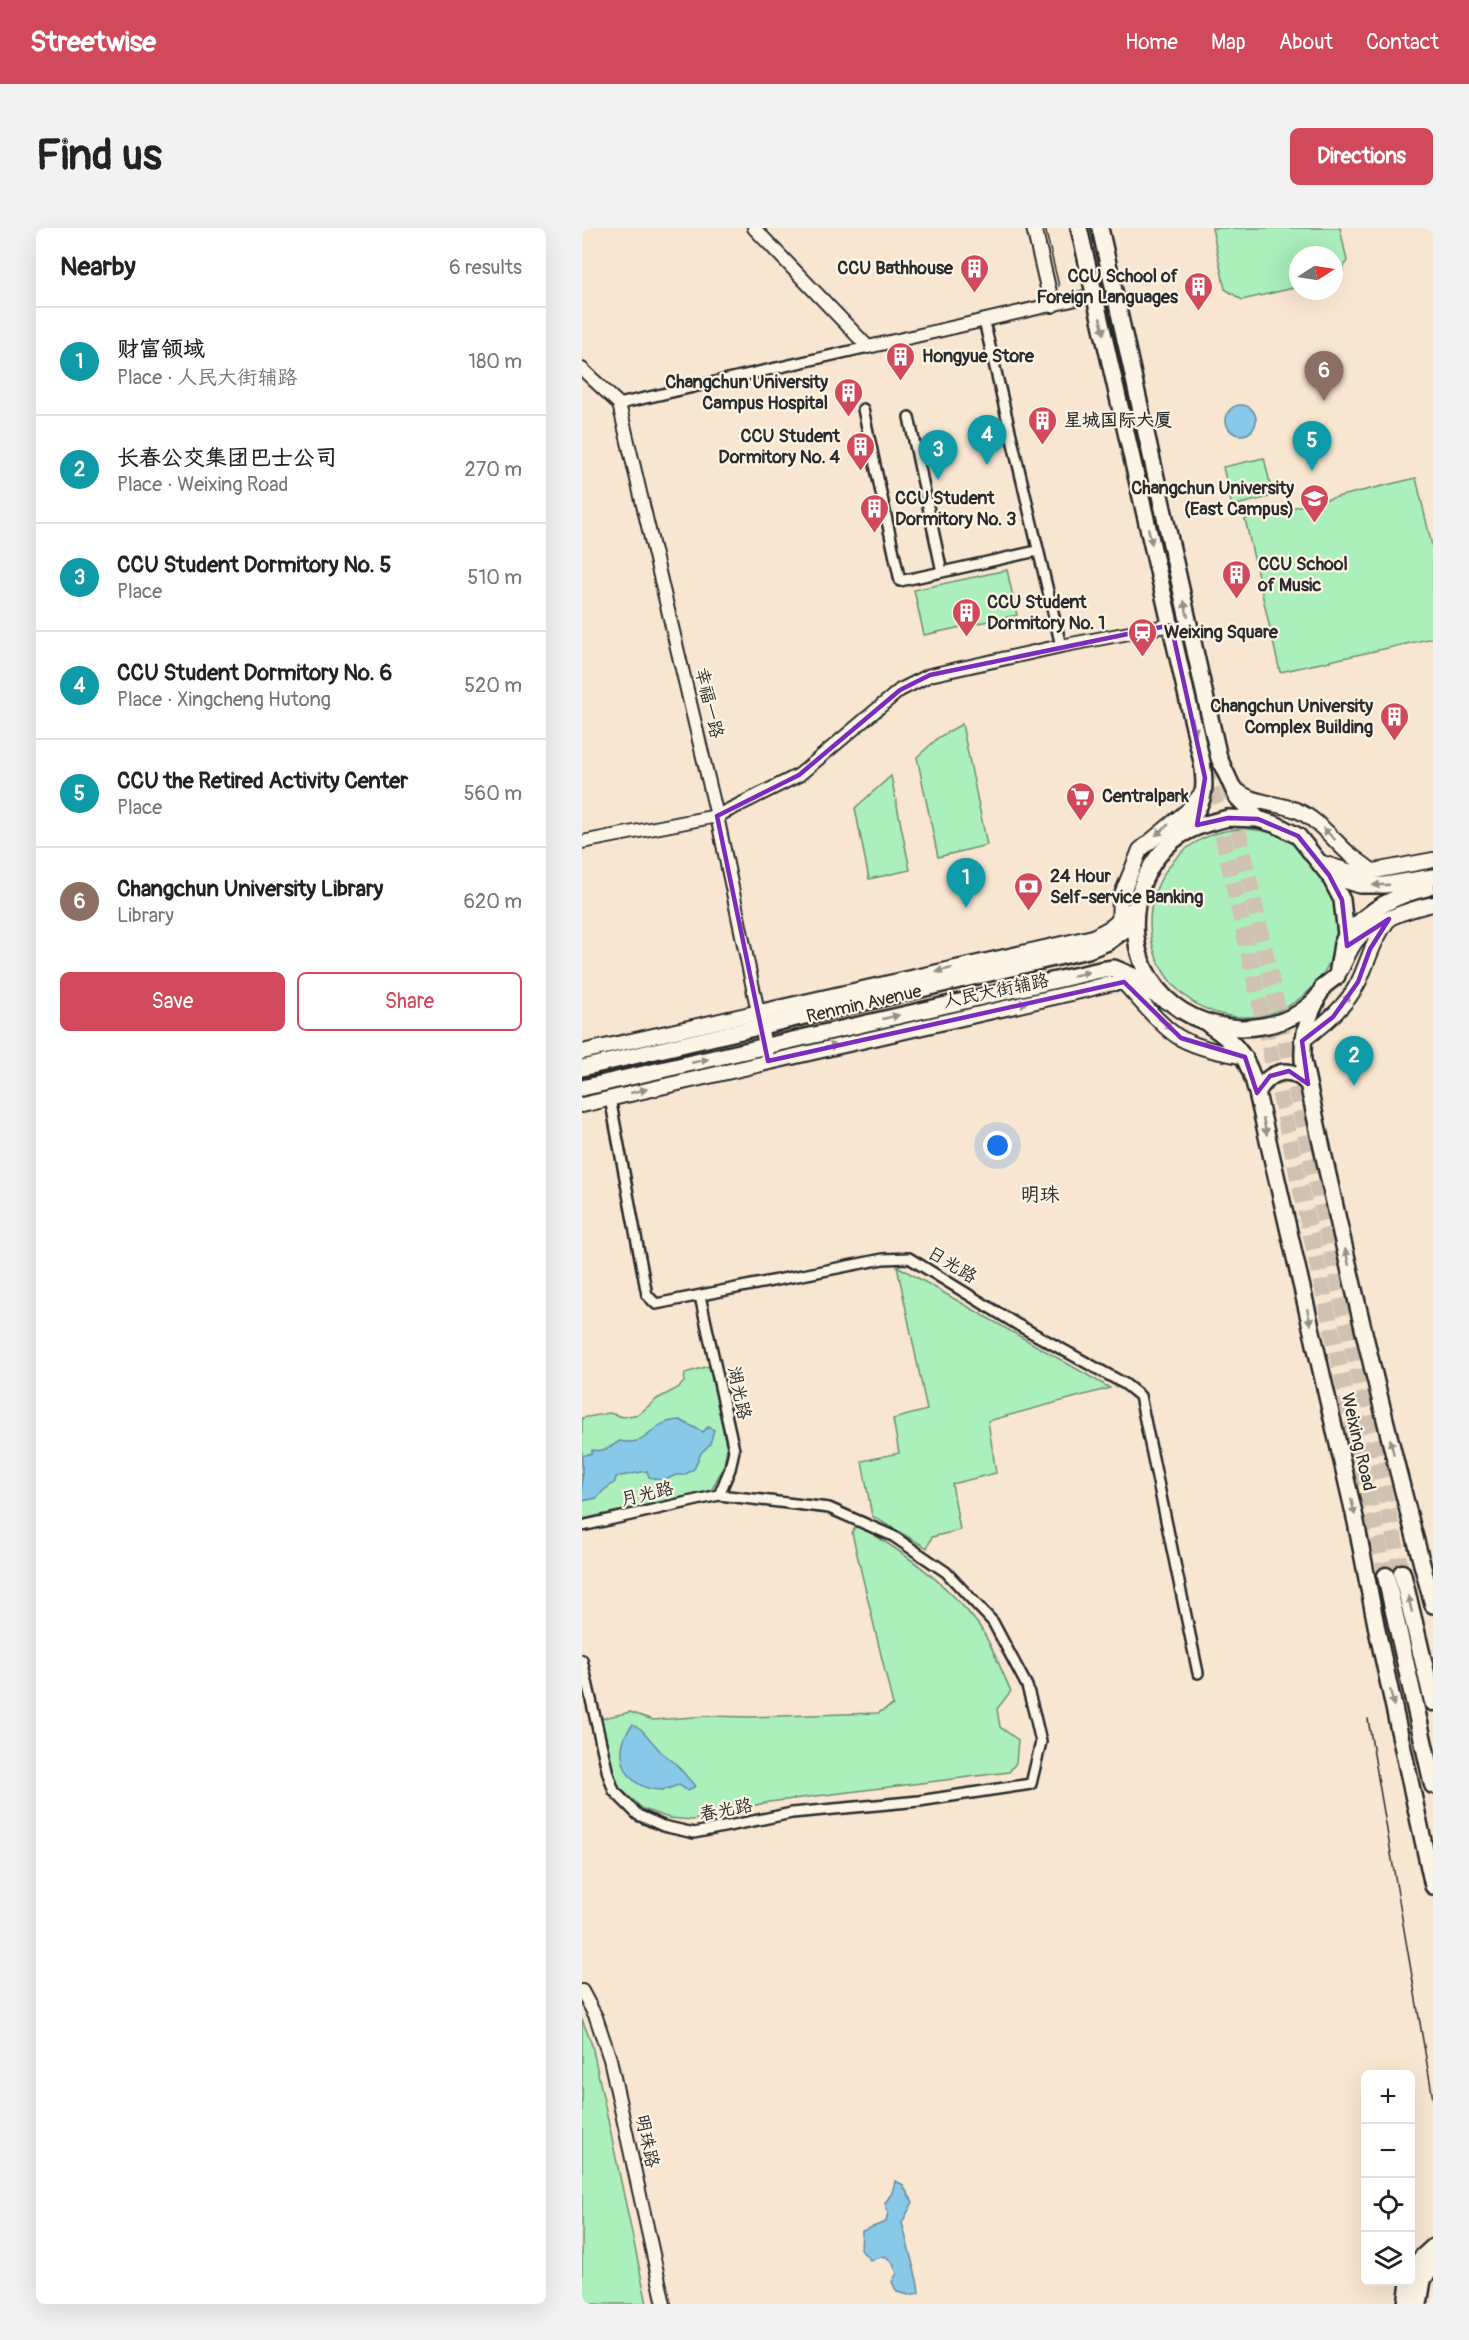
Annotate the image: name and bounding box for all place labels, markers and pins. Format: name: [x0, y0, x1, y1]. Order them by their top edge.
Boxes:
building icon: CCU Bathhouse: [958, 252, 990, 294]
place label: CCU Bathhouse: [837, 257, 954, 280]
place label: CCU School of Foreign Languages: [1036, 265, 1179, 309]
building icon: CCU School of Foreign Languages: [1183, 270, 1215, 312]
building icon: Hongyue Store: [885, 340, 917, 382]
place label: Hongyue Store: [922, 345, 1035, 368]
pin: 6: [1304, 352, 1344, 401]
place label: Changchun University Campus Hospital: [665, 371, 828, 415]
building icon: Changchun University Campus Hospital: [833, 376, 865, 418]
building icon: 星城国际大厦: [1027, 404, 1059, 446]
place label: 星城国际大厦: [1064, 409, 1172, 432]
pin: 4: [968, 416, 1006, 465]
pin: 5: [1292, 422, 1332, 471]
place label: CCU Student Dormitory No. 4: [718, 425, 841, 469]
building icon: CCU Student Dormitory No. 4: [845, 430, 877, 472]
pin: 3: [918, 430, 958, 480]
place label: Changchun University (East Campus): [1131, 477, 1294, 521]
school or university icon: Changchun University (East Campus): [1299, 482, 1331, 524]
place label: CCU Student Dormitory No. 3: [895, 487, 1016, 531]
building icon: CCU Student Dormitory No. 3: [858, 492, 890, 534]
place label: CCU School of Music: [1257, 553, 1348, 597]
building icon: CCU School of Music: [1221, 558, 1253, 600]
place label: CCU Student Dormitory No. 1: [987, 591, 1105, 635]
building icon: CCU Student Dormitory No. 1: [950, 596, 982, 638]
station icon: Weixing Square: [1127, 616, 1159, 658]
place label: Weixing Square: [1164, 621, 1279, 644]
place label: Changchun University Complex Building: [1210, 695, 1373, 739]
building icon: Changchun University Complex Building: [1378, 700, 1410, 742]
supermarket icon: Centralpark: [1065, 780, 1097, 822]
place label: Centralpark: [1102, 785, 1189, 808]
pin: 1: [946, 858, 986, 908]
place label: 24 Hour Self-service Banking: [1050, 865, 1203, 909]
bank icon: 24 Hour Self-service Banking: [1013, 870, 1045, 912]
pin: 2: [1334, 1036, 1374, 1086]

